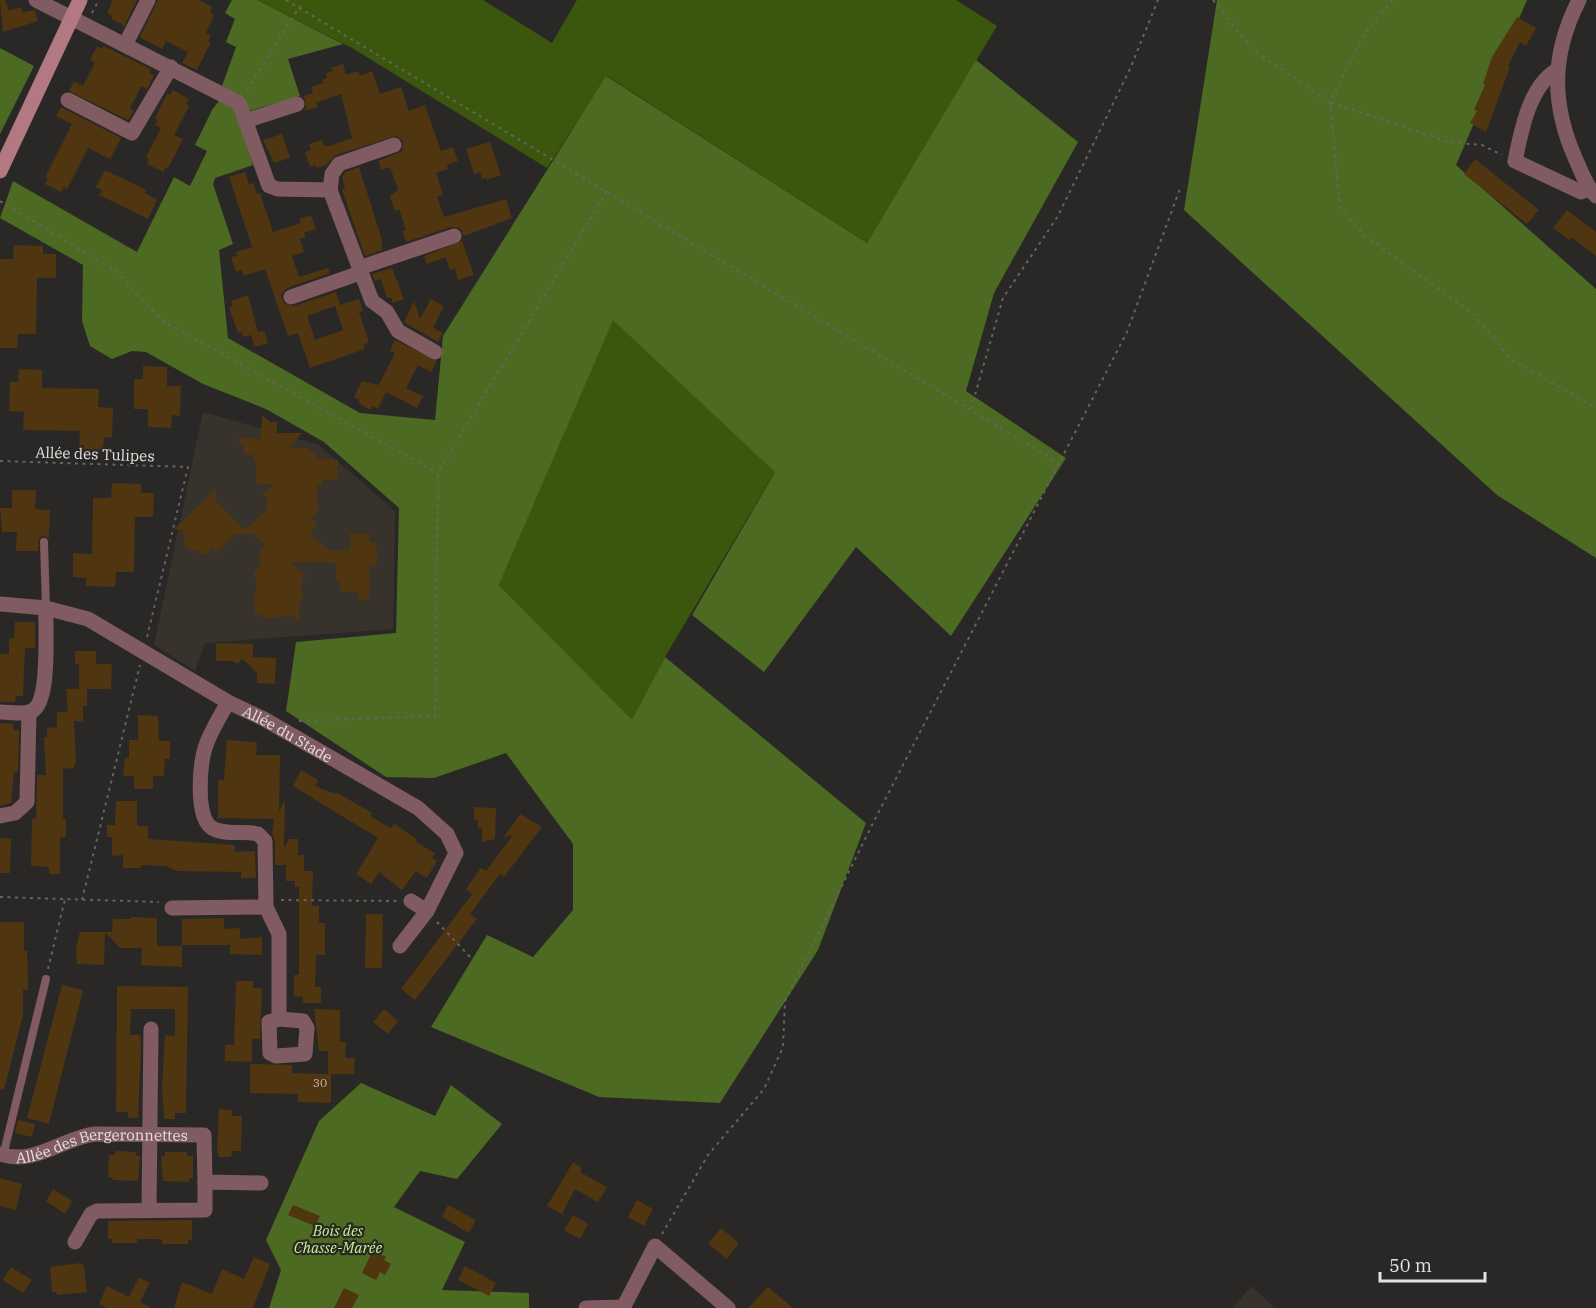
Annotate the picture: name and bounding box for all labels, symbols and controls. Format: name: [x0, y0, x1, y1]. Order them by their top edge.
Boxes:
street label: Allée des Tulipes: [35, 442, 155, 466]
street label: Allée du Stade: [240, 701, 336, 766]
house number: 30: [313, 1075, 327, 1090]
street label: Allée des Bergeronnettes: [15, 1124, 188, 1167]
park label: Bois des Chasse-Marée: [294, 1221, 383, 1257]
scale bar: [1380, 1245, 1485, 1283]
text: 50 m: [1389, 1254, 1432, 1277]

